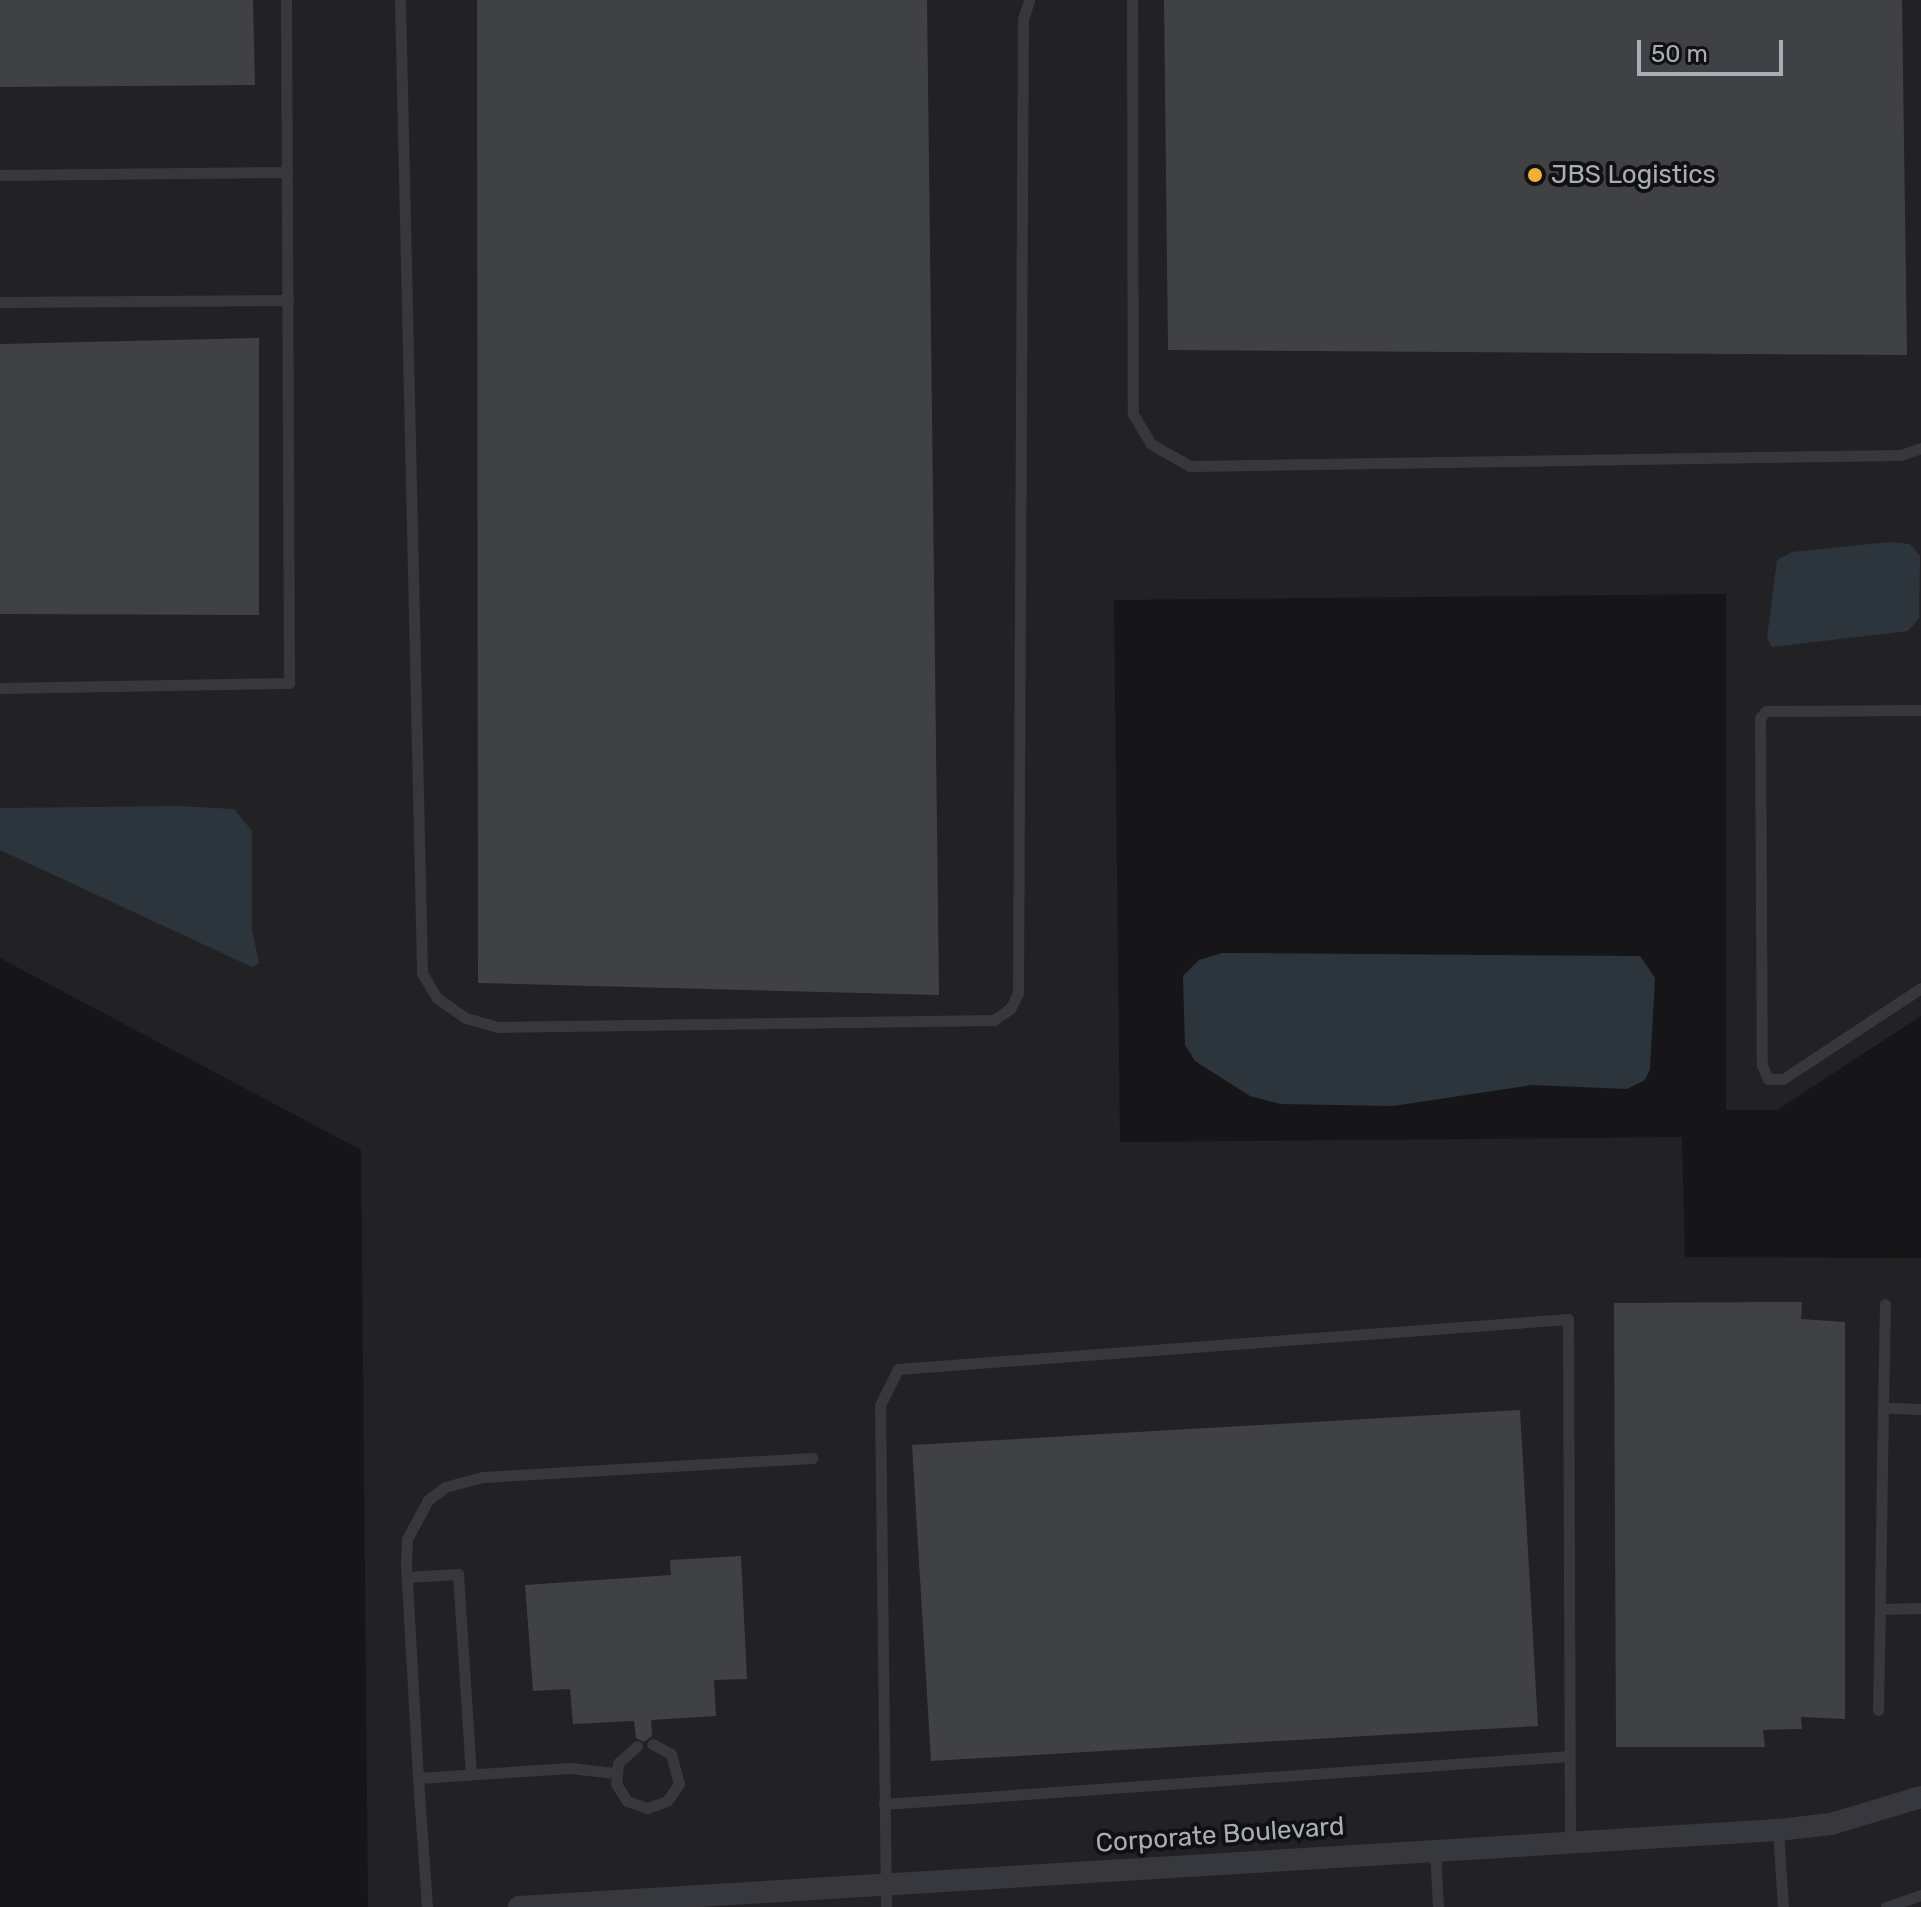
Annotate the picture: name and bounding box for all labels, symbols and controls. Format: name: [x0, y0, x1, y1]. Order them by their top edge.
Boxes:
scale bar: [1641, 24, 1787, 74]
text: 50 m: [1651, 40, 1708, 68]
place label: JBS Logistics: [1551, 159, 1716, 191]
marker: JBS Logistics: [1526, 166, 1544, 184]
street label: Corporate Boulevard: [1095, 1811, 1345, 1859]

